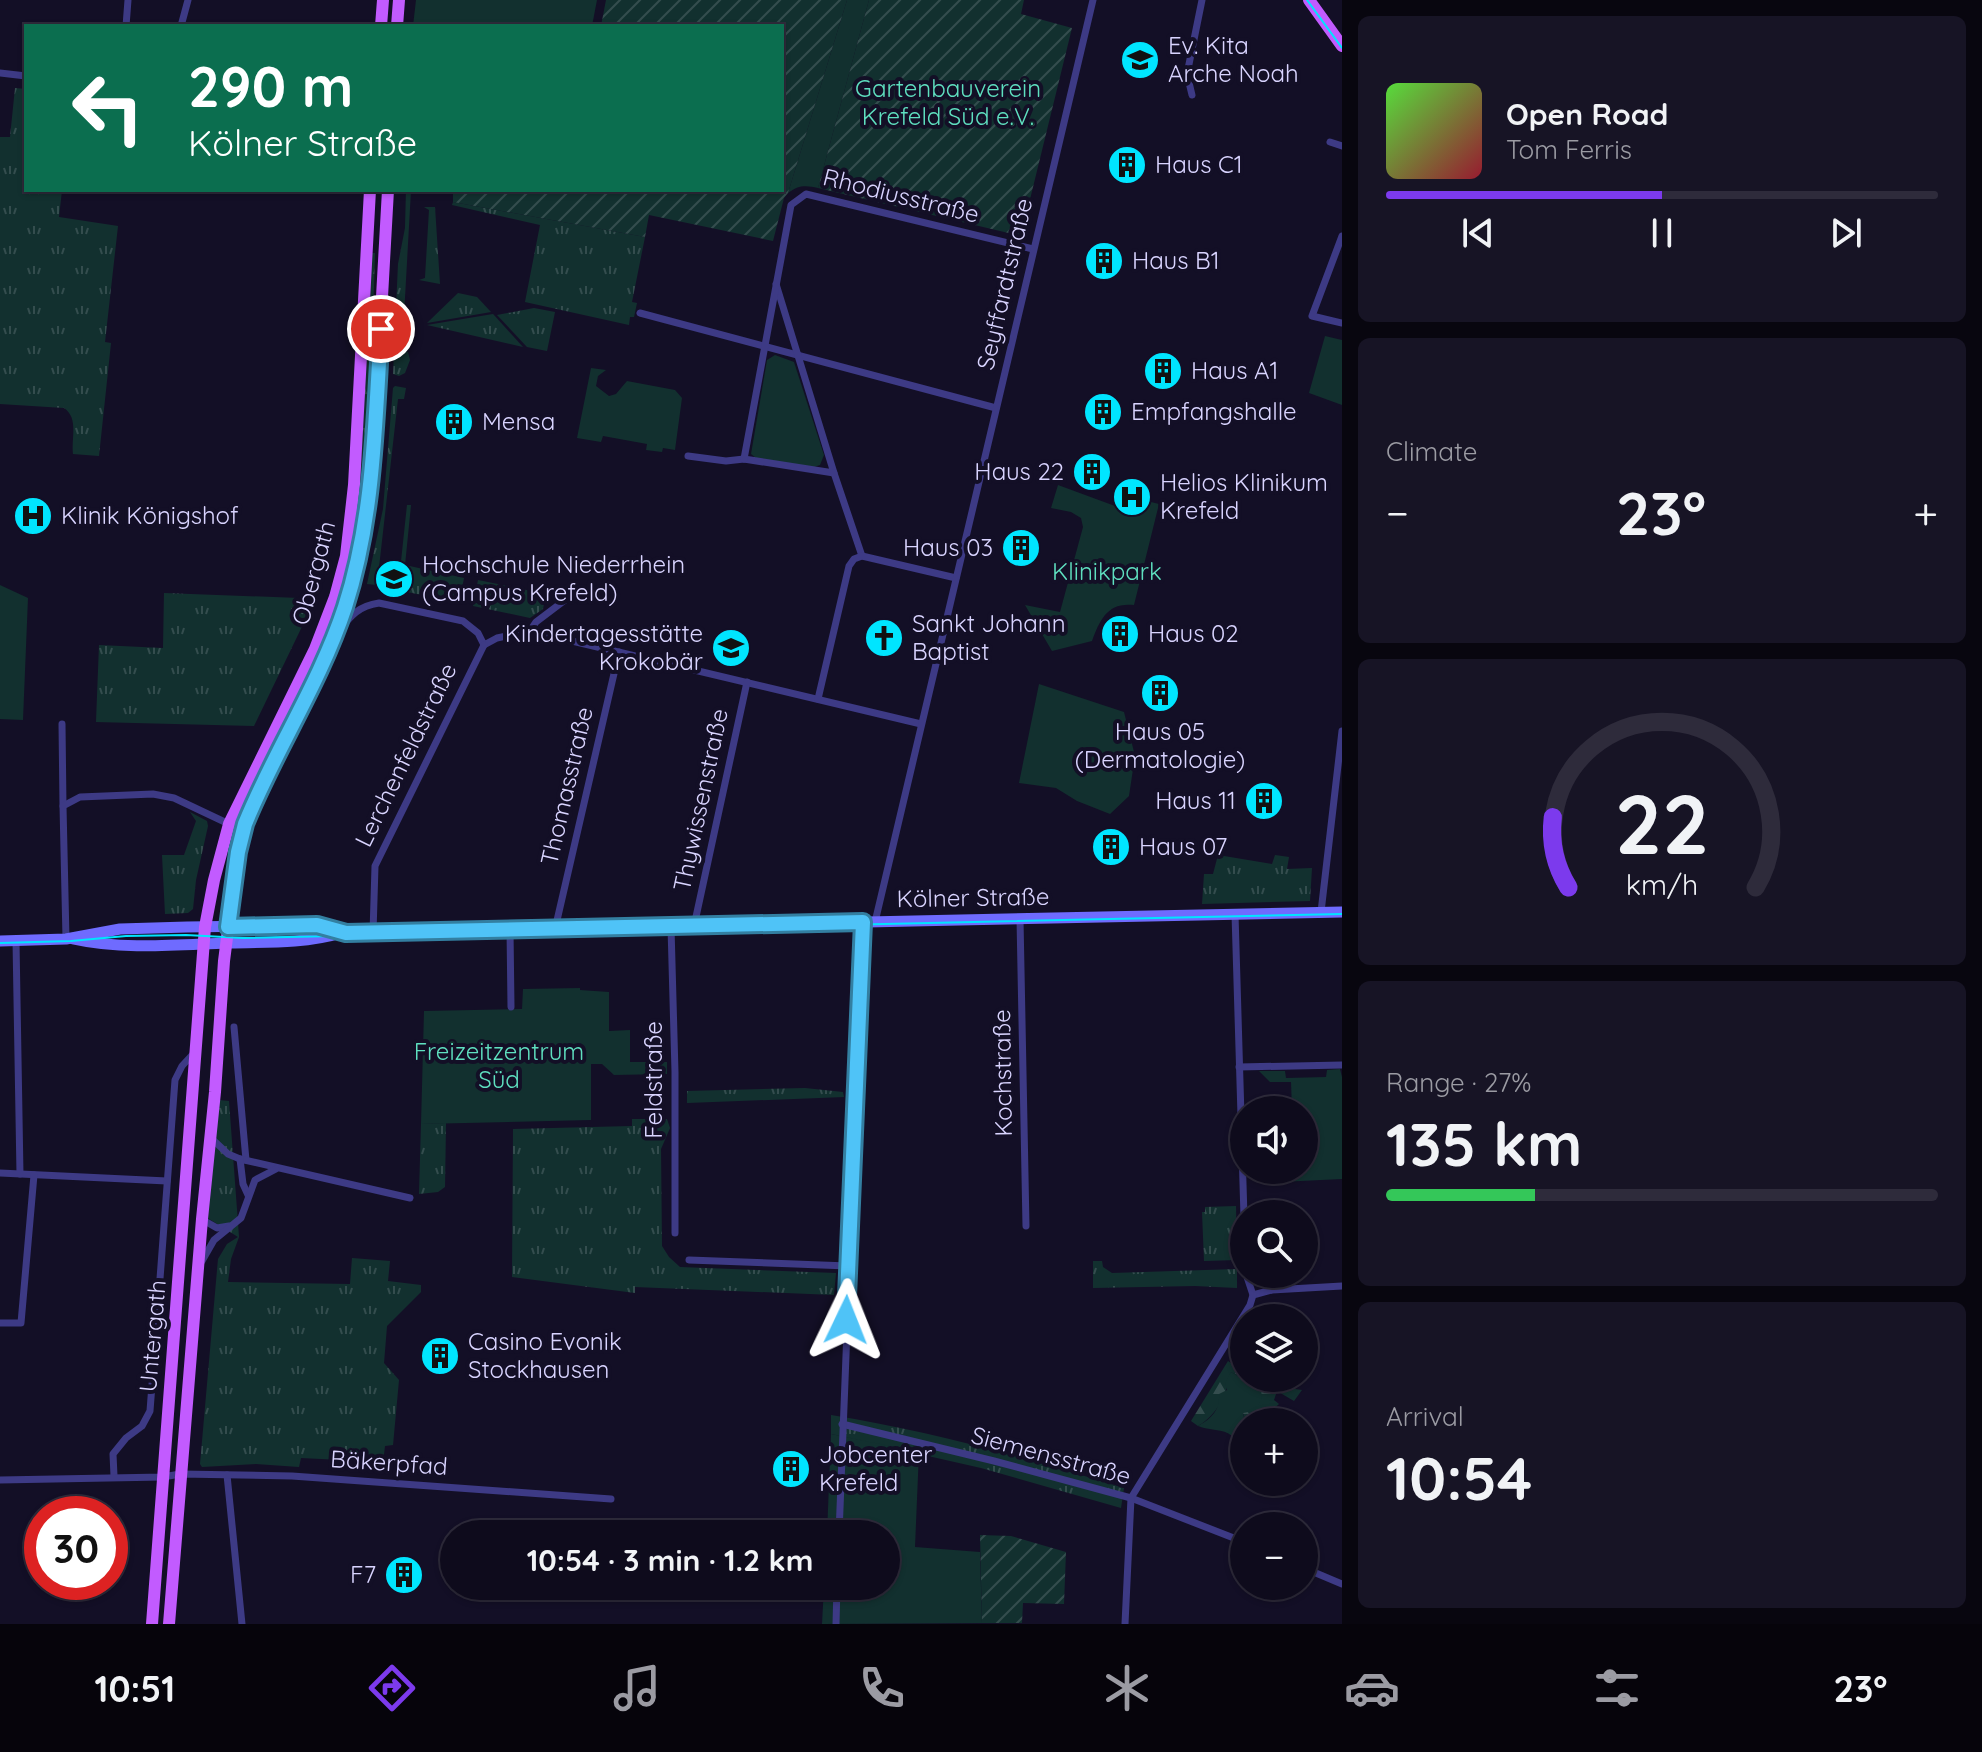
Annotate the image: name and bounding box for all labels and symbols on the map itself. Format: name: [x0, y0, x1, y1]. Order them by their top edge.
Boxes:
place label: Ev. Kita Arche Noah: [1168, 30, 1299, 88]
school or university icon: Ev. Kita Arche Noah: [1119, 39, 1161, 81]
park label: Gartenbauverein Krefeld Süd e.V.: [855, 73, 1041, 131]
building icon: Haus C1: [1106, 144, 1148, 186]
place label: Haus C1: [1155, 149, 1243, 179]
street label: Rhodiusstraße: [820, 161, 982, 229]
street label: Seyffardtstraße: [970, 195, 1038, 373]
building icon: Haus B1: [1083, 240, 1125, 282]
place label: Haus B1: [1132, 245, 1220, 275]
pin: [347, 295, 415, 363]
building icon: Haus A1: [1142, 350, 1184, 392]
place label: Haus A1: [1191, 355, 1278, 385]
building icon: Empfangshalle: [1082, 391, 1124, 433]
place label: Empfangshalle: [1131, 396, 1297, 426]
building icon: Mensa: [433, 401, 475, 443]
place label: Mensa: [482, 406, 555, 436]
building icon: Haus 22: [1071, 451, 1113, 493]
place label: Haus 22: [974, 456, 1064, 486]
place label: Helios Klinikum Krefeld: [1160, 467, 1328, 525]
hospital icon: Helios Klinikum Krefeld: [1111, 476, 1153, 518]
hospital icon: Klinik Königshof: [12, 495, 54, 537]
place label: Klinik Königshof: [61, 500, 239, 530]
street label: Obergath: [285, 517, 341, 628]
building icon: Haus 03: [1000, 527, 1042, 569]
place label: Haus 03: [903, 532, 993, 562]
place label: Hochschule Niederrhein (Campus Krefeld): [422, 549, 685, 607]
park label: Klinikpark: [1052, 556, 1162, 586]
school or university icon: Hochschule Niederrhein (Campus Krefeld): [373, 558, 415, 600]
place label: Sankt Johann Baptist: [912, 608, 1066, 666]
building icon: Haus 02: [1099, 613, 1141, 655]
church icon: Sankt Johann Baptist: [863, 617, 905, 659]
place label: Kindertagesstätte Krokobär: [505, 618, 703, 676]
place label: Haus 02: [1148, 618, 1239, 648]
school or university icon: Kindertagesstätte Krokobär: [710, 627, 752, 669]
street label: Lerchenfeldstraße: [348, 658, 463, 851]
building icon: Haus 05 (Dermatologie): [1139, 672, 1181, 714]
street label: Thomasstraße: [533, 704, 599, 868]
street label: Thywissenstraße: [666, 706, 734, 894]
place label: Haus 05 (Dermatologie): [1075, 716, 1245, 774]
building icon: Haus 11: [1243, 780, 1285, 822]
place label: Haus 11: [1155, 785, 1236, 815]
building icon: Haus 07: [1090, 826, 1132, 868]
place label: Haus 07: [1139, 831, 1227, 861]
street label: Kölner Straße: [896, 881, 1050, 913]
street label: Kochstraße: [986, 1009, 1018, 1137]
street label: Feldstraße: [638, 1021, 668, 1139]
park label: Freizeitzentrum Süd: [414, 1036, 584, 1094]
position arrow: [804, 1278, 888, 1362]
street label: Untergath: [132, 1279, 172, 1393]
place label: Casino Evonik Stockhausen: [468, 1326, 622, 1384]
building icon: Casino Evonik Stockhausen: [419, 1335, 461, 1377]
street label: Siemensstraße: [968, 1419, 1134, 1491]
place label: Jobcenter Krefeld: [819, 1439, 932, 1497]
street label: Bäkerpfad: [329, 1443, 449, 1481]
building icon: Jobcenter Krefeld: [770, 1448, 812, 1490]
speed limit sign: 30: [24, 1496, 128, 1600]
building icon: F7: [383, 1554, 425, 1596]
place label: F7: [350, 1559, 376, 1589]

